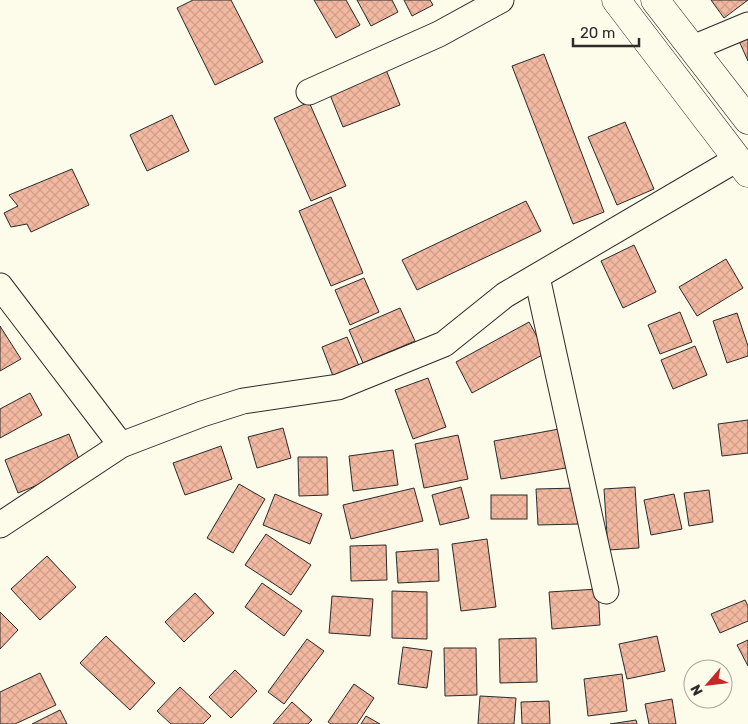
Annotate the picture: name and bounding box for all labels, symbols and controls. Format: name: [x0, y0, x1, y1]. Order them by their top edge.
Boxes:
scale bar: [573, 15, 639, 47]
text: 20 m: [580, 24, 615, 42]
north arrow: [683, 659, 733, 709]
text: N: [687, 681, 707, 698]

